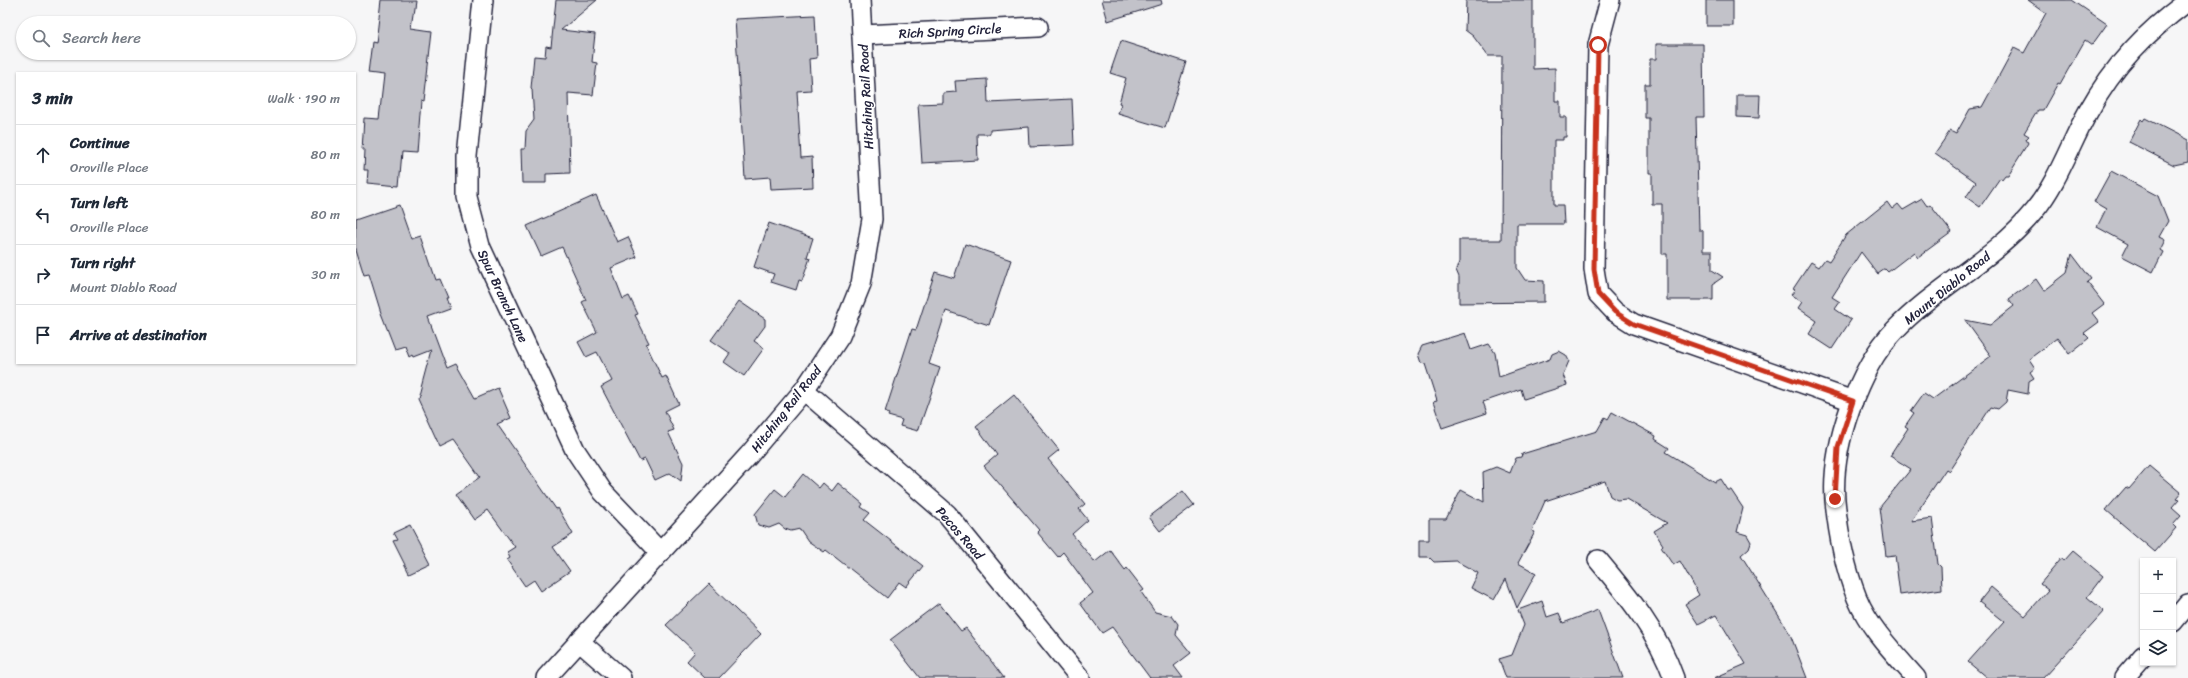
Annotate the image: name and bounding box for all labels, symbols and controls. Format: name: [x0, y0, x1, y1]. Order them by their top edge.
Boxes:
search box: [16, 16, 356, 60]
street label: Rich Spring Circle: [898, 17, 1002, 45]
text: Search here: [62, 25, 141, 51]
icon: search: [30, 27, 52, 49]
route start: [1589, 36, 1607, 54]
street label: Hitching Rail Road: [852, 43, 880, 150]
text: 3 min: [32, 83, 73, 113]
text: Walk · 190 m: [267, 87, 340, 110]
text: Continue: [70, 130, 130, 156]
text: 80 m: [311, 143, 340, 166]
icon: ahead: [32, 144, 54, 166]
text: Oroville Place: [70, 156, 148, 179]
text: Turn left: [70, 190, 128, 216]
text: 80 m: [311, 203, 340, 226]
icon: left: [32, 204, 54, 226]
text: Oroville Place: [70, 216, 148, 239]
street label: Spur Branch Lane: [471, 245, 535, 347]
street label: Mount Diablo Road: [1898, 245, 1996, 330]
text: Turn right: [70, 250, 135, 276]
text: 30 m: [311, 263, 340, 286]
icon: right: [32, 264, 54, 286]
text: Mount Diablo Road: [70, 276, 176, 299]
text: Arrive at destination: [70, 322, 207, 348]
icon: arrive: [32, 324, 54, 346]
street label: Hitching Rail Road: [745, 360, 828, 458]
route end: [1826, 490, 1844, 508]
street label: Pecos Road: [930, 501, 991, 566]
map controls: [2140, 558, 2176, 666]
button: +: [2140, 558, 2176, 594]
button: −: [2140, 594, 2176, 630]
button: layers: [2140, 630, 2176, 666]

